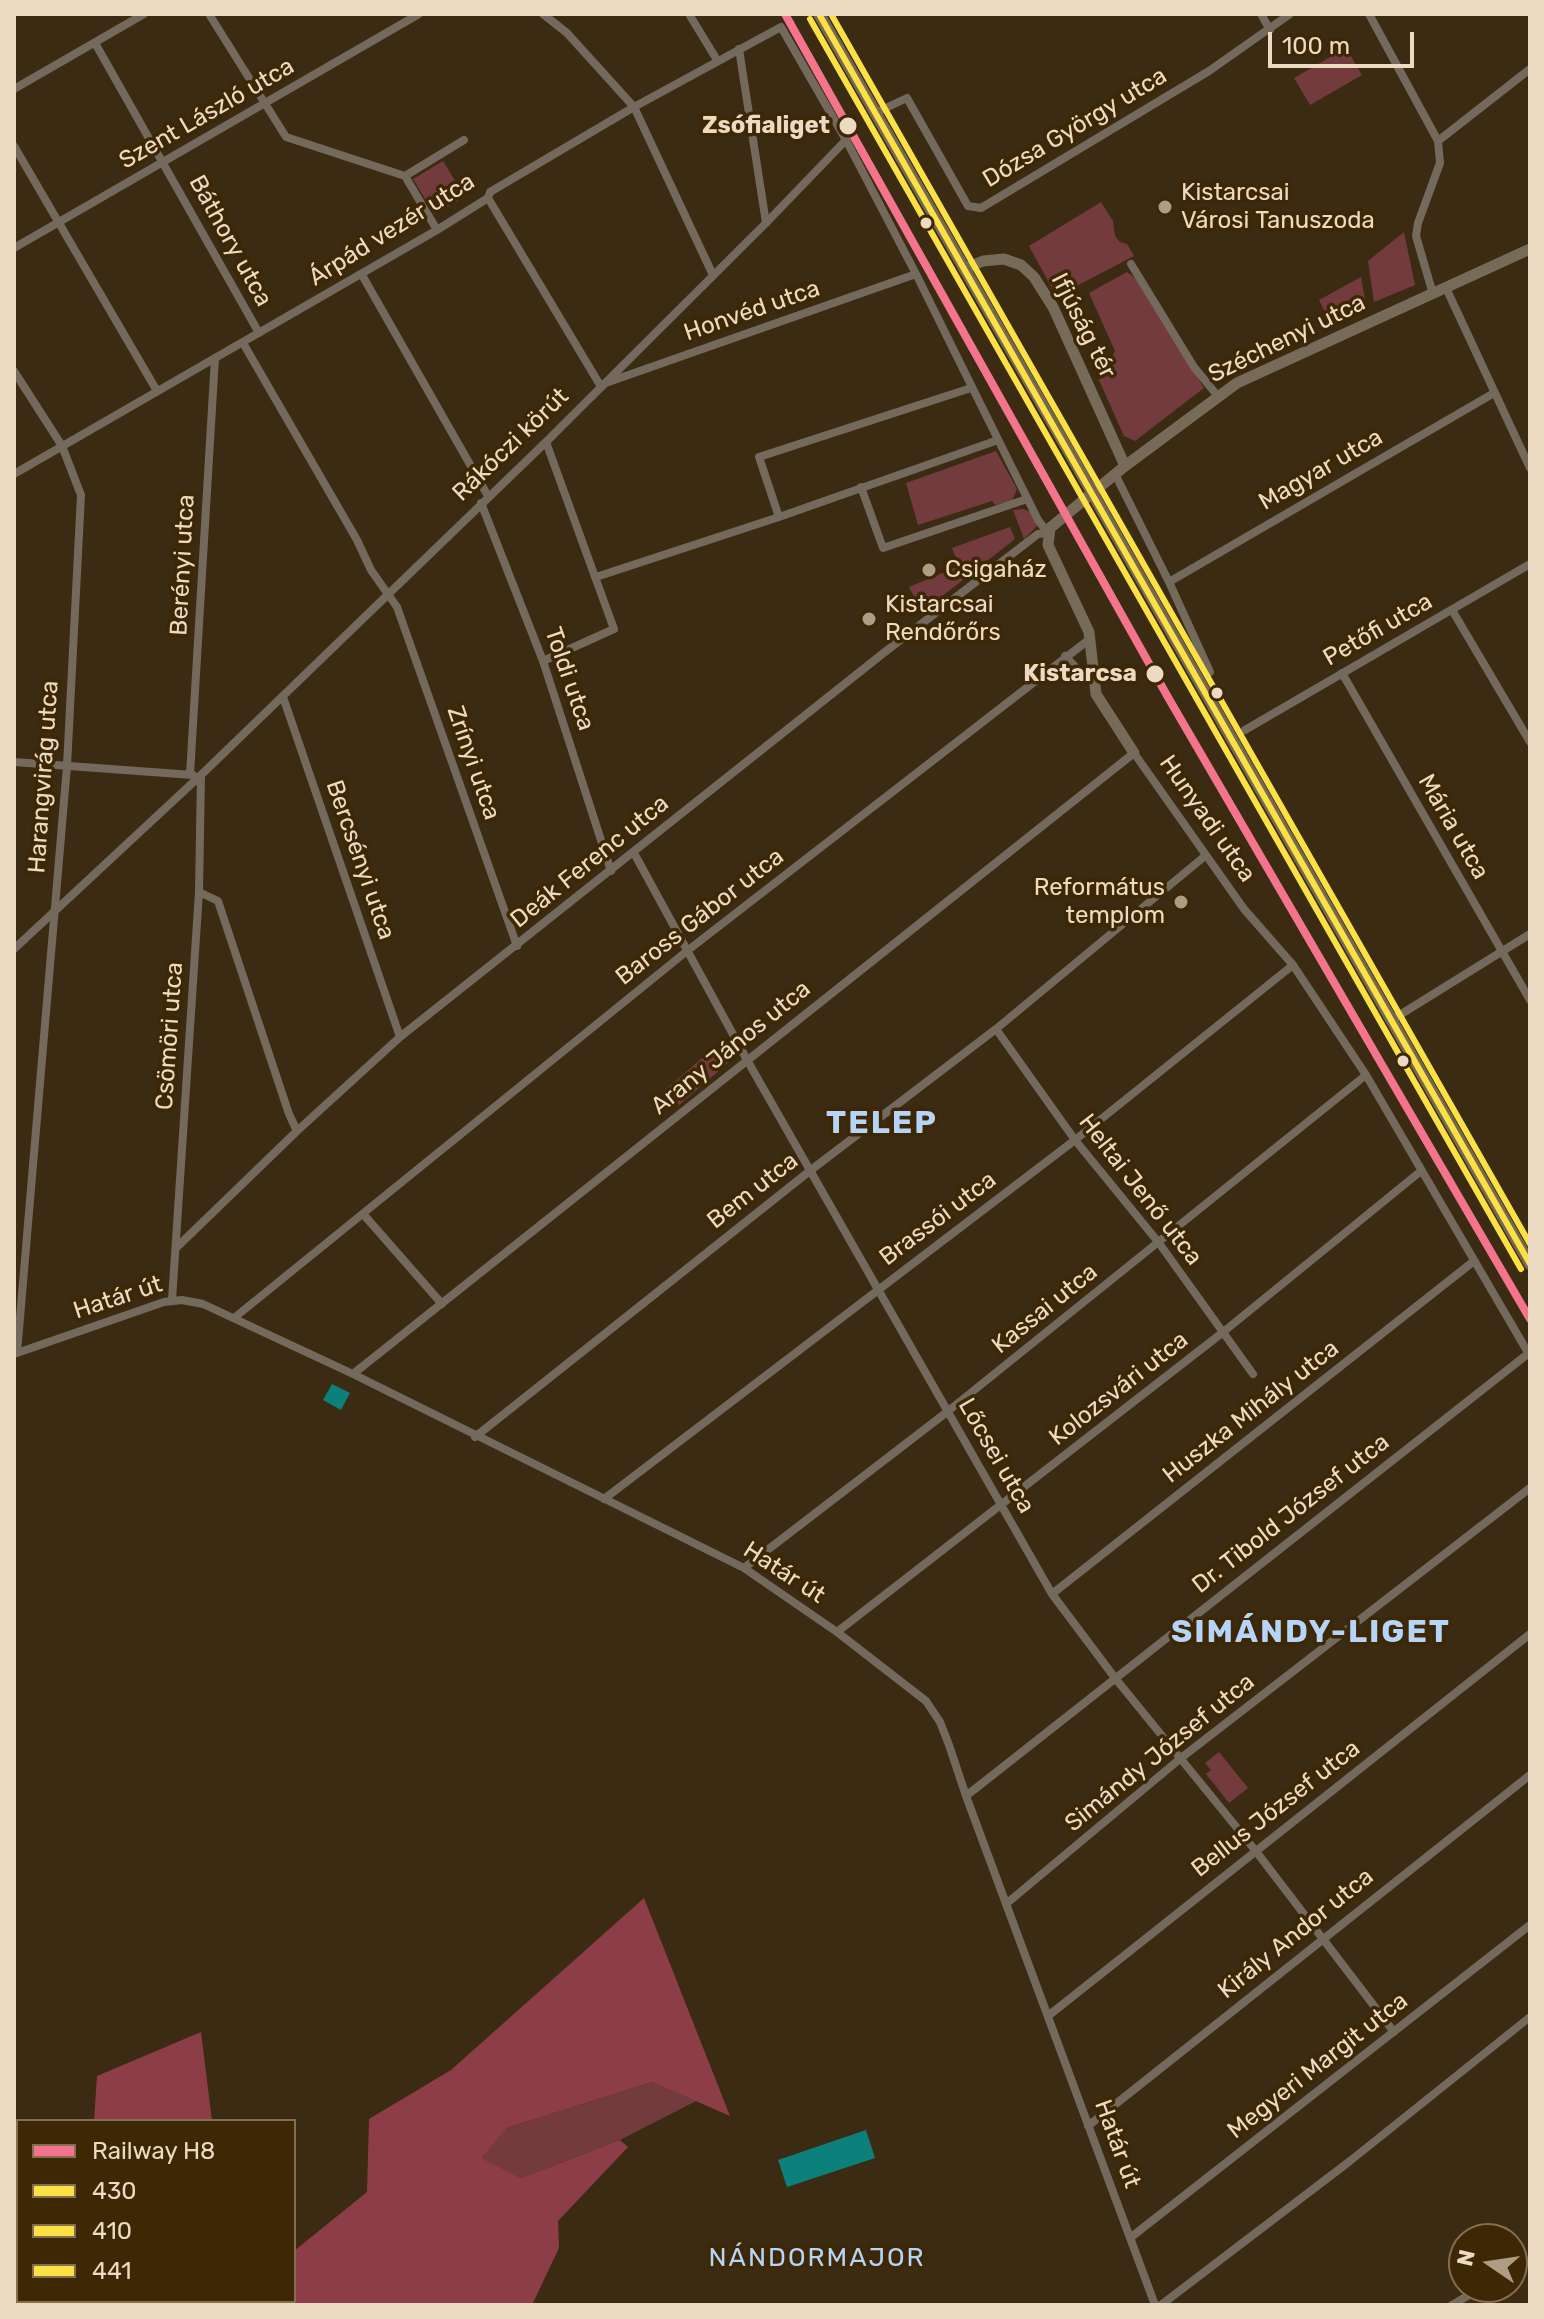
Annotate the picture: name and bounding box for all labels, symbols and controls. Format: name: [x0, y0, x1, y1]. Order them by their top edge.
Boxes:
scale bar: [1272, 16, 1418, 66]
text: 100 m: [1282, 32, 1350, 60]
street label: Szent László utca: [114, 52, 300, 176]
street label: Dózsa György utca: [978, 62, 1172, 194]
place label: Zsófialiget: [702, 112, 830, 140]
marker: Zsófialiget: [837, 115, 859, 137]
street label: Árpád vezér utca: [304, 167, 480, 293]
street label: Báthory utca: [182, 170, 278, 312]
place label: Kistarcsai Városi Tanuszoda: [1181, 179, 1375, 235]
marker: Kistarcsai Városi Tanuszoda: [1156, 198, 1174, 216]
unlabelled marker: [918, 215, 934, 231]
street label: Ifjúság tér: [1044, 269, 1122, 383]
street label: Honvéd utca: [680, 274, 824, 348]
street label: Széchenyi utca: [1204, 289, 1370, 389]
street label: Rákóczi körút: [447, 382, 575, 508]
street label: Magyar utca: [1254, 423, 1388, 517]
street label: Berényi utca: [165, 494, 201, 636]
place label: Csigaház: [945, 556, 1047, 584]
marker: Csigaház: [920, 561, 938, 579]
street label: Petőfi utca: [1318, 587, 1438, 673]
place label: Kistarcsai Rendőrőrs: [885, 591, 1001, 647]
marker: Kistarcsai Rendőrőrs: [860, 610, 878, 628]
street label: Toldi utca: [538, 623, 600, 735]
place label: Kistarcsa: [1023, 660, 1137, 688]
marker: Kistarcsa: [1144, 663, 1166, 685]
street label: Harangvirág utca: [23, 680, 65, 874]
unlabelled marker: [1209, 685, 1225, 701]
street label: Zrínyi utca: [440, 702, 506, 824]
street label: Hunyadi utca: [1153, 750, 1261, 888]
street label: Mária utca: [1411, 769, 1495, 885]
street label: Bercsényi utca: [319, 776, 401, 944]
street label: Deák Ferenc utca: [505, 789, 675, 935]
street label: Baross Gábor utca: [610, 842, 790, 992]
place label: Református templom: [1034, 874, 1165, 930]
marker: Református templom: [1172, 893, 1190, 911]
street label: Csömöri utca: [150, 961, 190, 1111]
street label: Arany János utca: [646, 975, 816, 1121]
unlabelled marker: [1395, 1053, 1411, 1069]
district label: TELEP: [826, 1105, 938, 1143]
street label: Heltai Jenő utca: [1072, 1109, 1208, 1271]
street label: Bem utca: [702, 1147, 804, 1235]
street label: Brassói utca: [874, 1166, 1002, 1272]
street label: Kassai utca: [986, 1258, 1104, 1360]
street label: Határ út: [70, 1270, 166, 1326]
street label: Kolozsvári utca: [1044, 1326, 1194, 1452]
street label: Huszka Mihály utca: [1157, 1334, 1345, 1490]
street label: Lőcsei utca: [952, 1393, 1040, 1519]
street label: Dr. Tibold József utca: [1187, 1428, 1395, 1600]
street label: Határ út: [738, 1536, 830, 1610]
district label: SIMÁNDY-LIGET: [1171, 1614, 1451, 1652]
street label: Simándy József utca: [1059, 1668, 1261, 1838]
street label: Bellus József utca: [1186, 1734, 1366, 1884]
street label: Király Andor utca: [1213, 1863, 1379, 2005]
street label: Megyeri Margit utca: [1222, 1987, 1414, 2145]
street label: Határ út: [1088, 2096, 1146, 2192]
legend: [16, 2119, 296, 2303]
text: Railway H8: [92, 2137, 215, 2165]
text: 430: [92, 2177, 137, 2205]
text: 410: [92, 2217, 132, 2245]
north arrow: [1448, 2223, 1528, 2303]
district label: NÁNDORMAJOR: [708, 2242, 926, 2274]
text: N: [1451, 2247, 1481, 2269]
text: 441: [92, 2257, 132, 2285]

